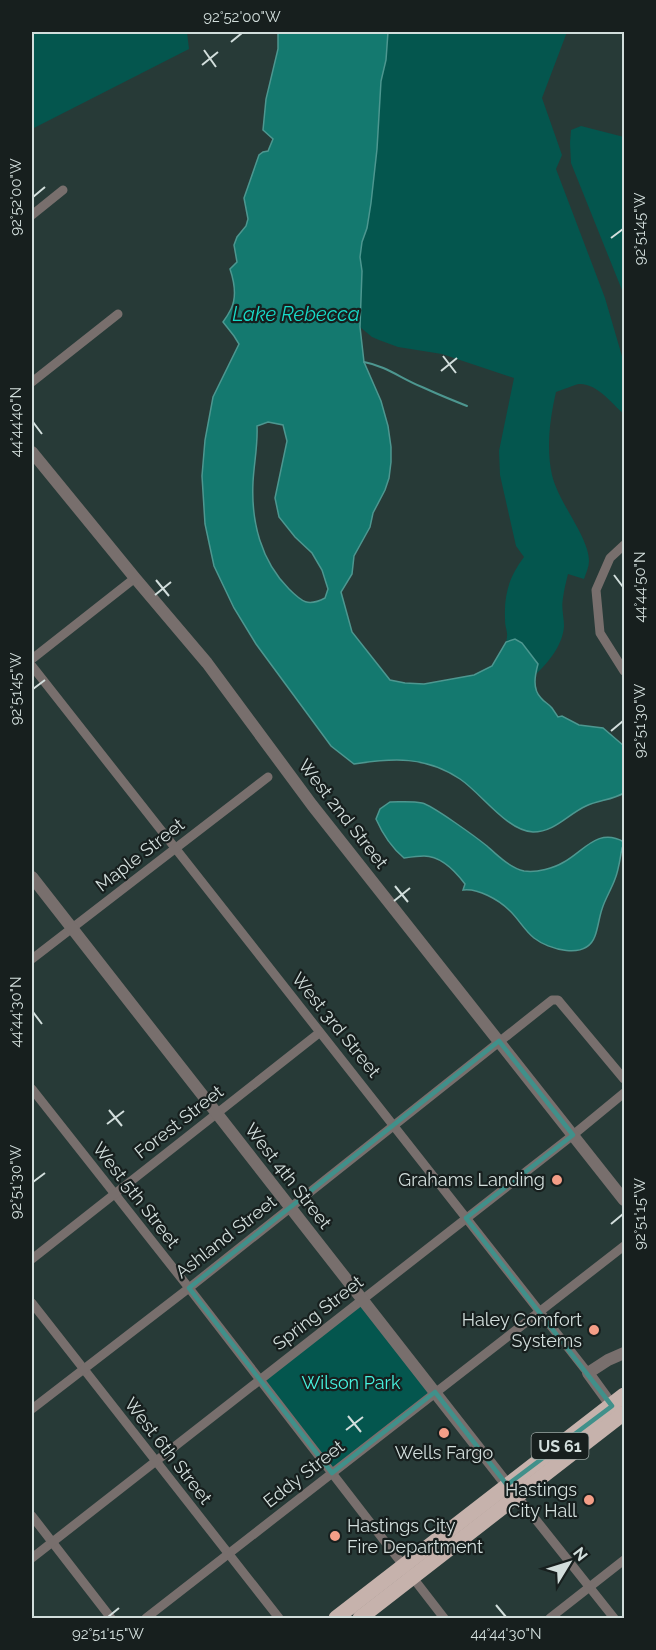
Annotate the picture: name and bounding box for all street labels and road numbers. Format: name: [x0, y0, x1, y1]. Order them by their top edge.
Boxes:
street label: West 2nd Street: [294, 755, 393, 873]
street label: Maple Street: [91, 814, 188, 896]
street label: West 3rd Street: [288, 968, 385, 1081]
street label: Forest Street: [130, 1081, 227, 1163]
street label: West 4th Street: [241, 1119, 336, 1233]
street label: West 5th Street: [89, 1138, 184, 1252]
street label: Ashland Street: [171, 1191, 280, 1282]
street label: Spring Street: [269, 1271, 367, 1354]
street label: West 6th Street: [120, 1393, 216, 1508]
road number: US 61: [532, 1433, 588, 1459]
street label: Eddy Street: [259, 1436, 348, 1512]

